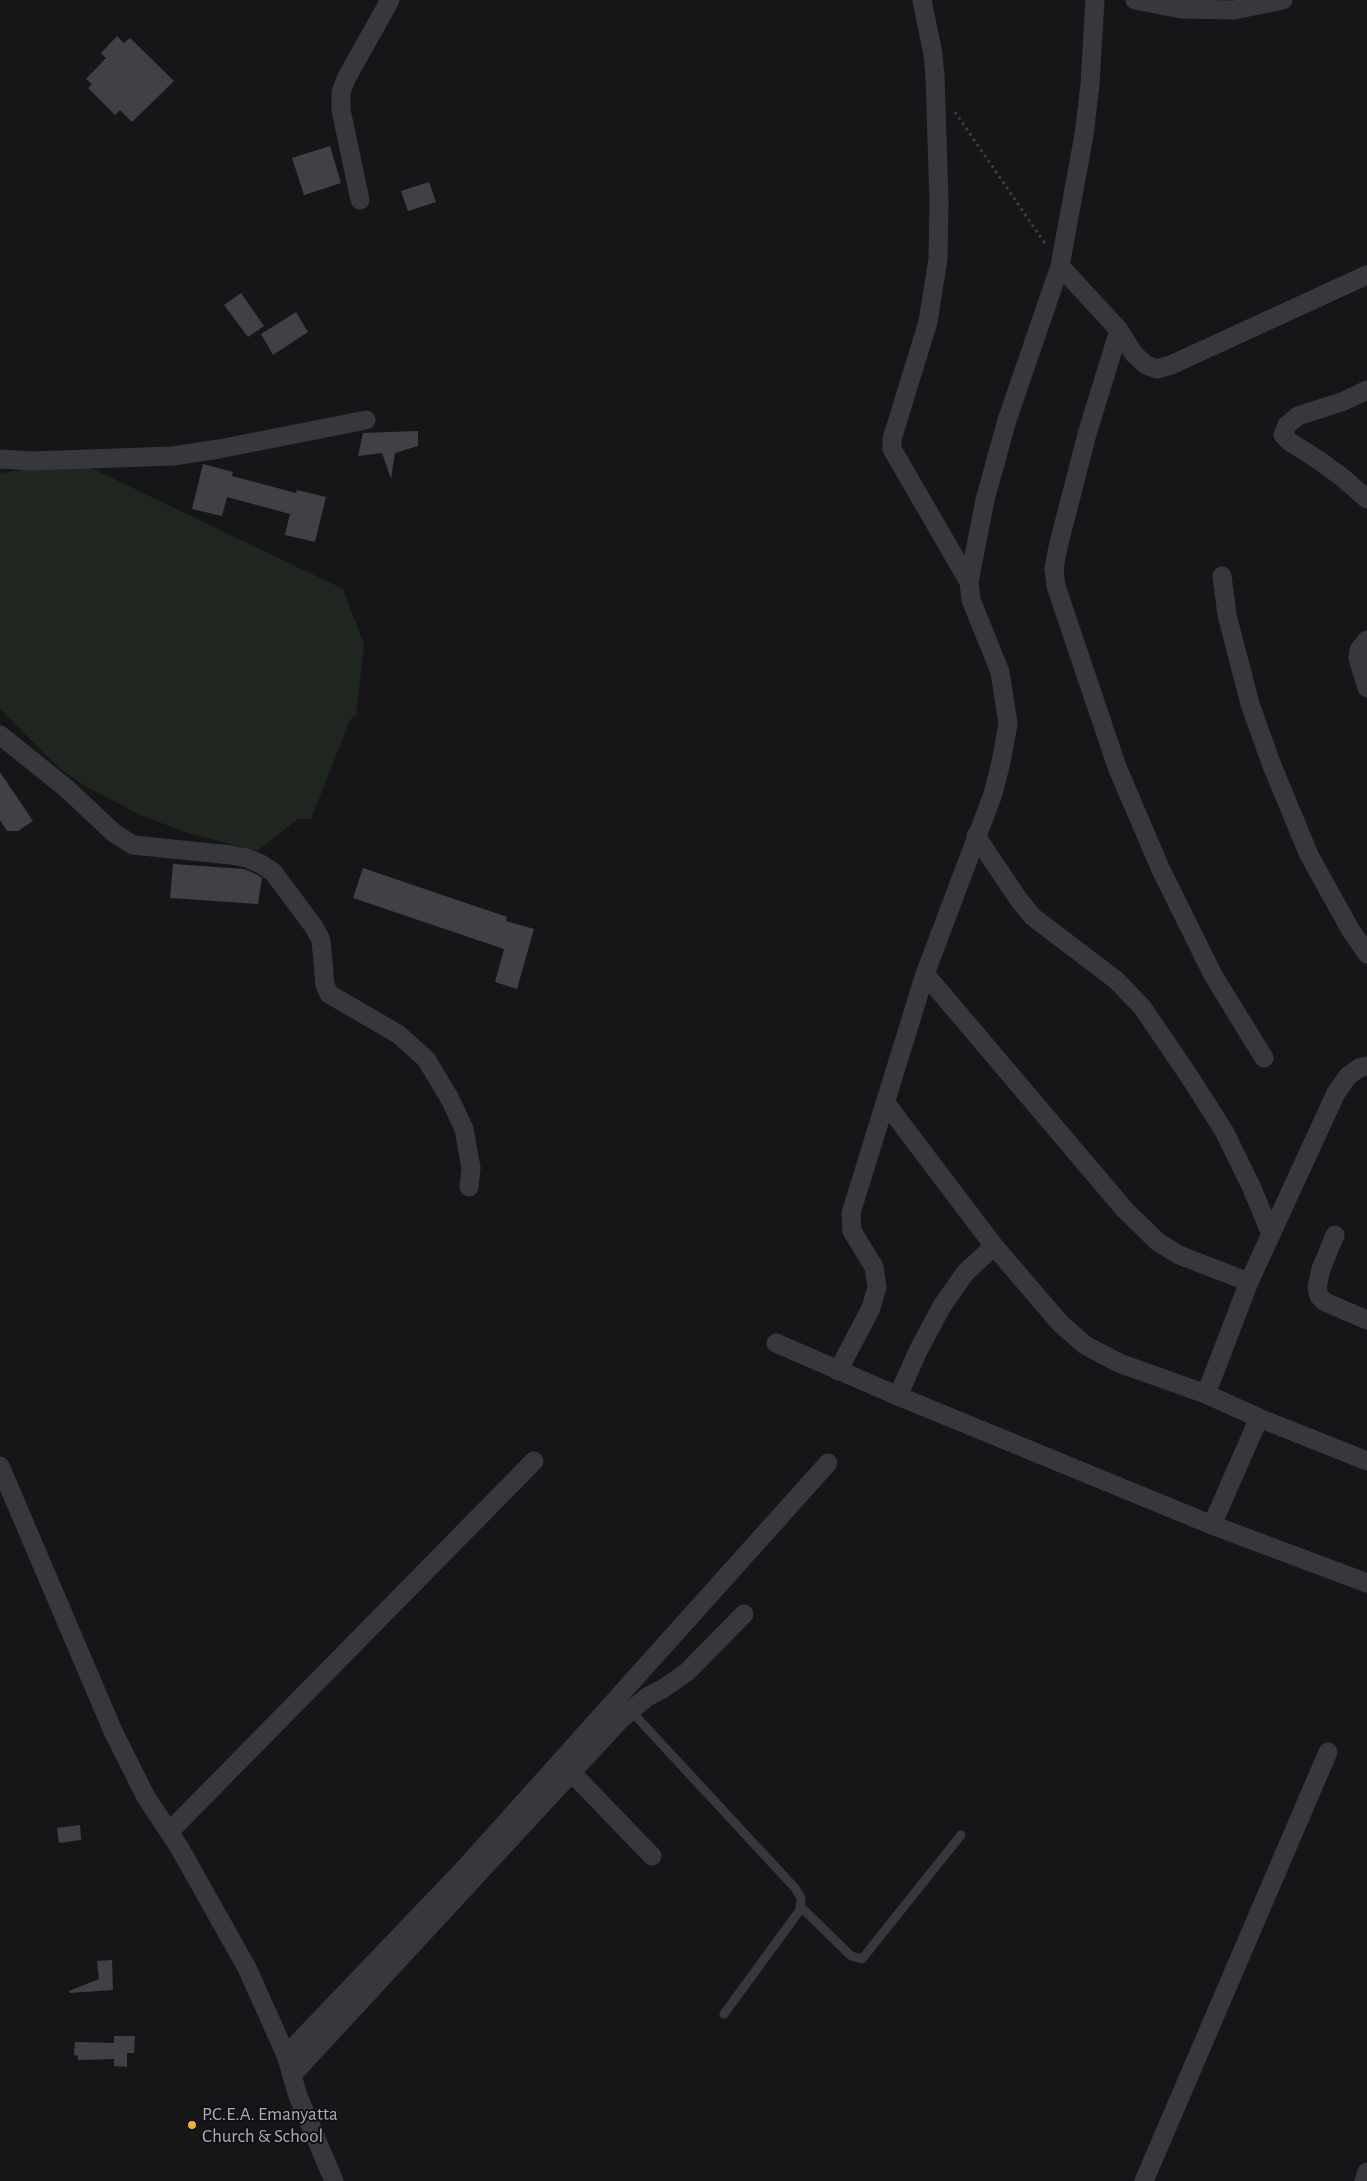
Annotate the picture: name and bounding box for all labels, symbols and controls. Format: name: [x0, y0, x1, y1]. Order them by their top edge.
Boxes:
place label: P.C.E.A. Emanyatta Church & School: [202, 2103, 338, 2147]
marker: P.C.E.A. Emanyatta Church & School: [186, 2119, 198, 2131]

